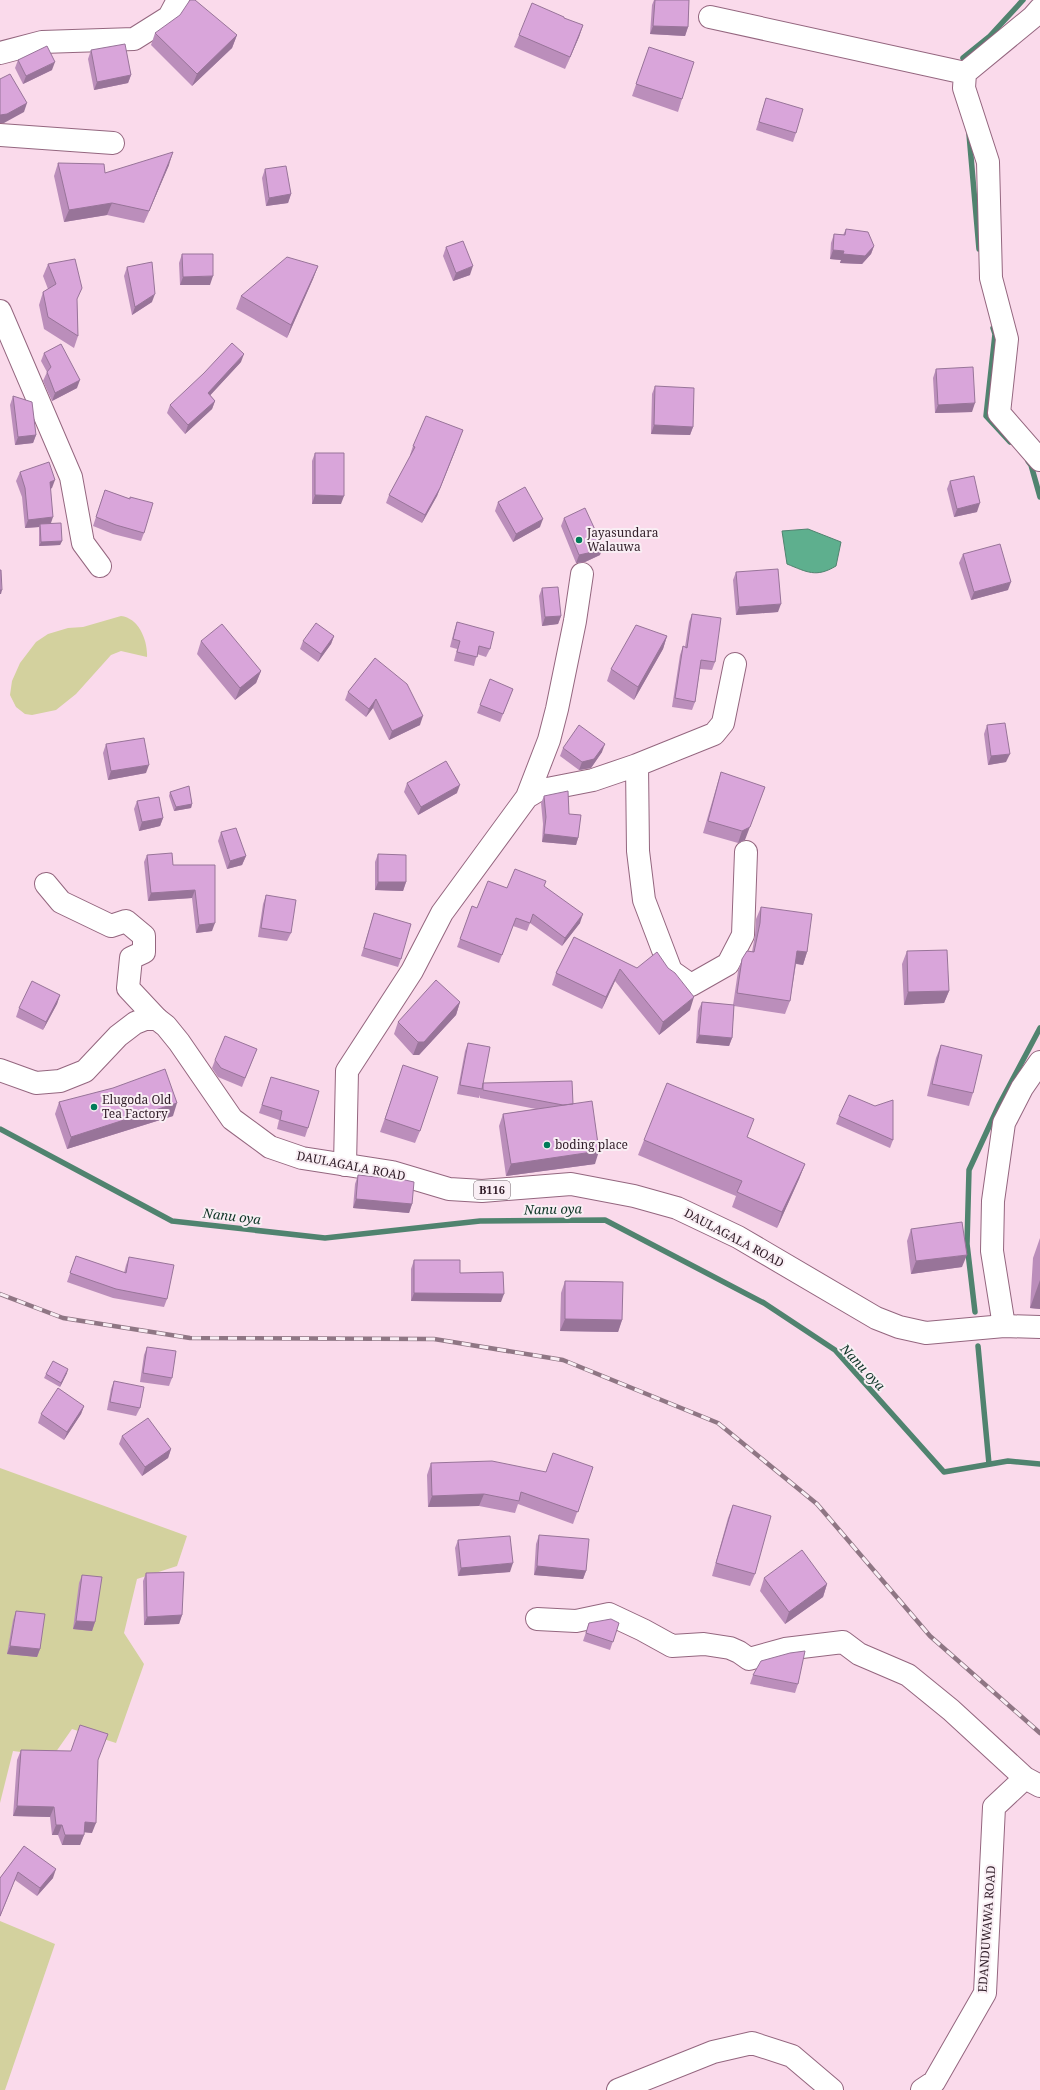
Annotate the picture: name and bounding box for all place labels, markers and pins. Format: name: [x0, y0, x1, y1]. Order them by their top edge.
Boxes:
place label: Jayasundara Walauwa: [586, 524, 659, 555]
marker: Jayasundara Walauwa: [574, 535, 584, 545]
place label: Elugoda Old Tea Factory: [102, 1091, 172, 1122]
marker: Elugoda Old Tea Factory: [89, 1102, 99, 1112]
place label: boding place: [555, 1136, 628, 1153]
marker: boding place: [542, 1140, 552, 1150]

